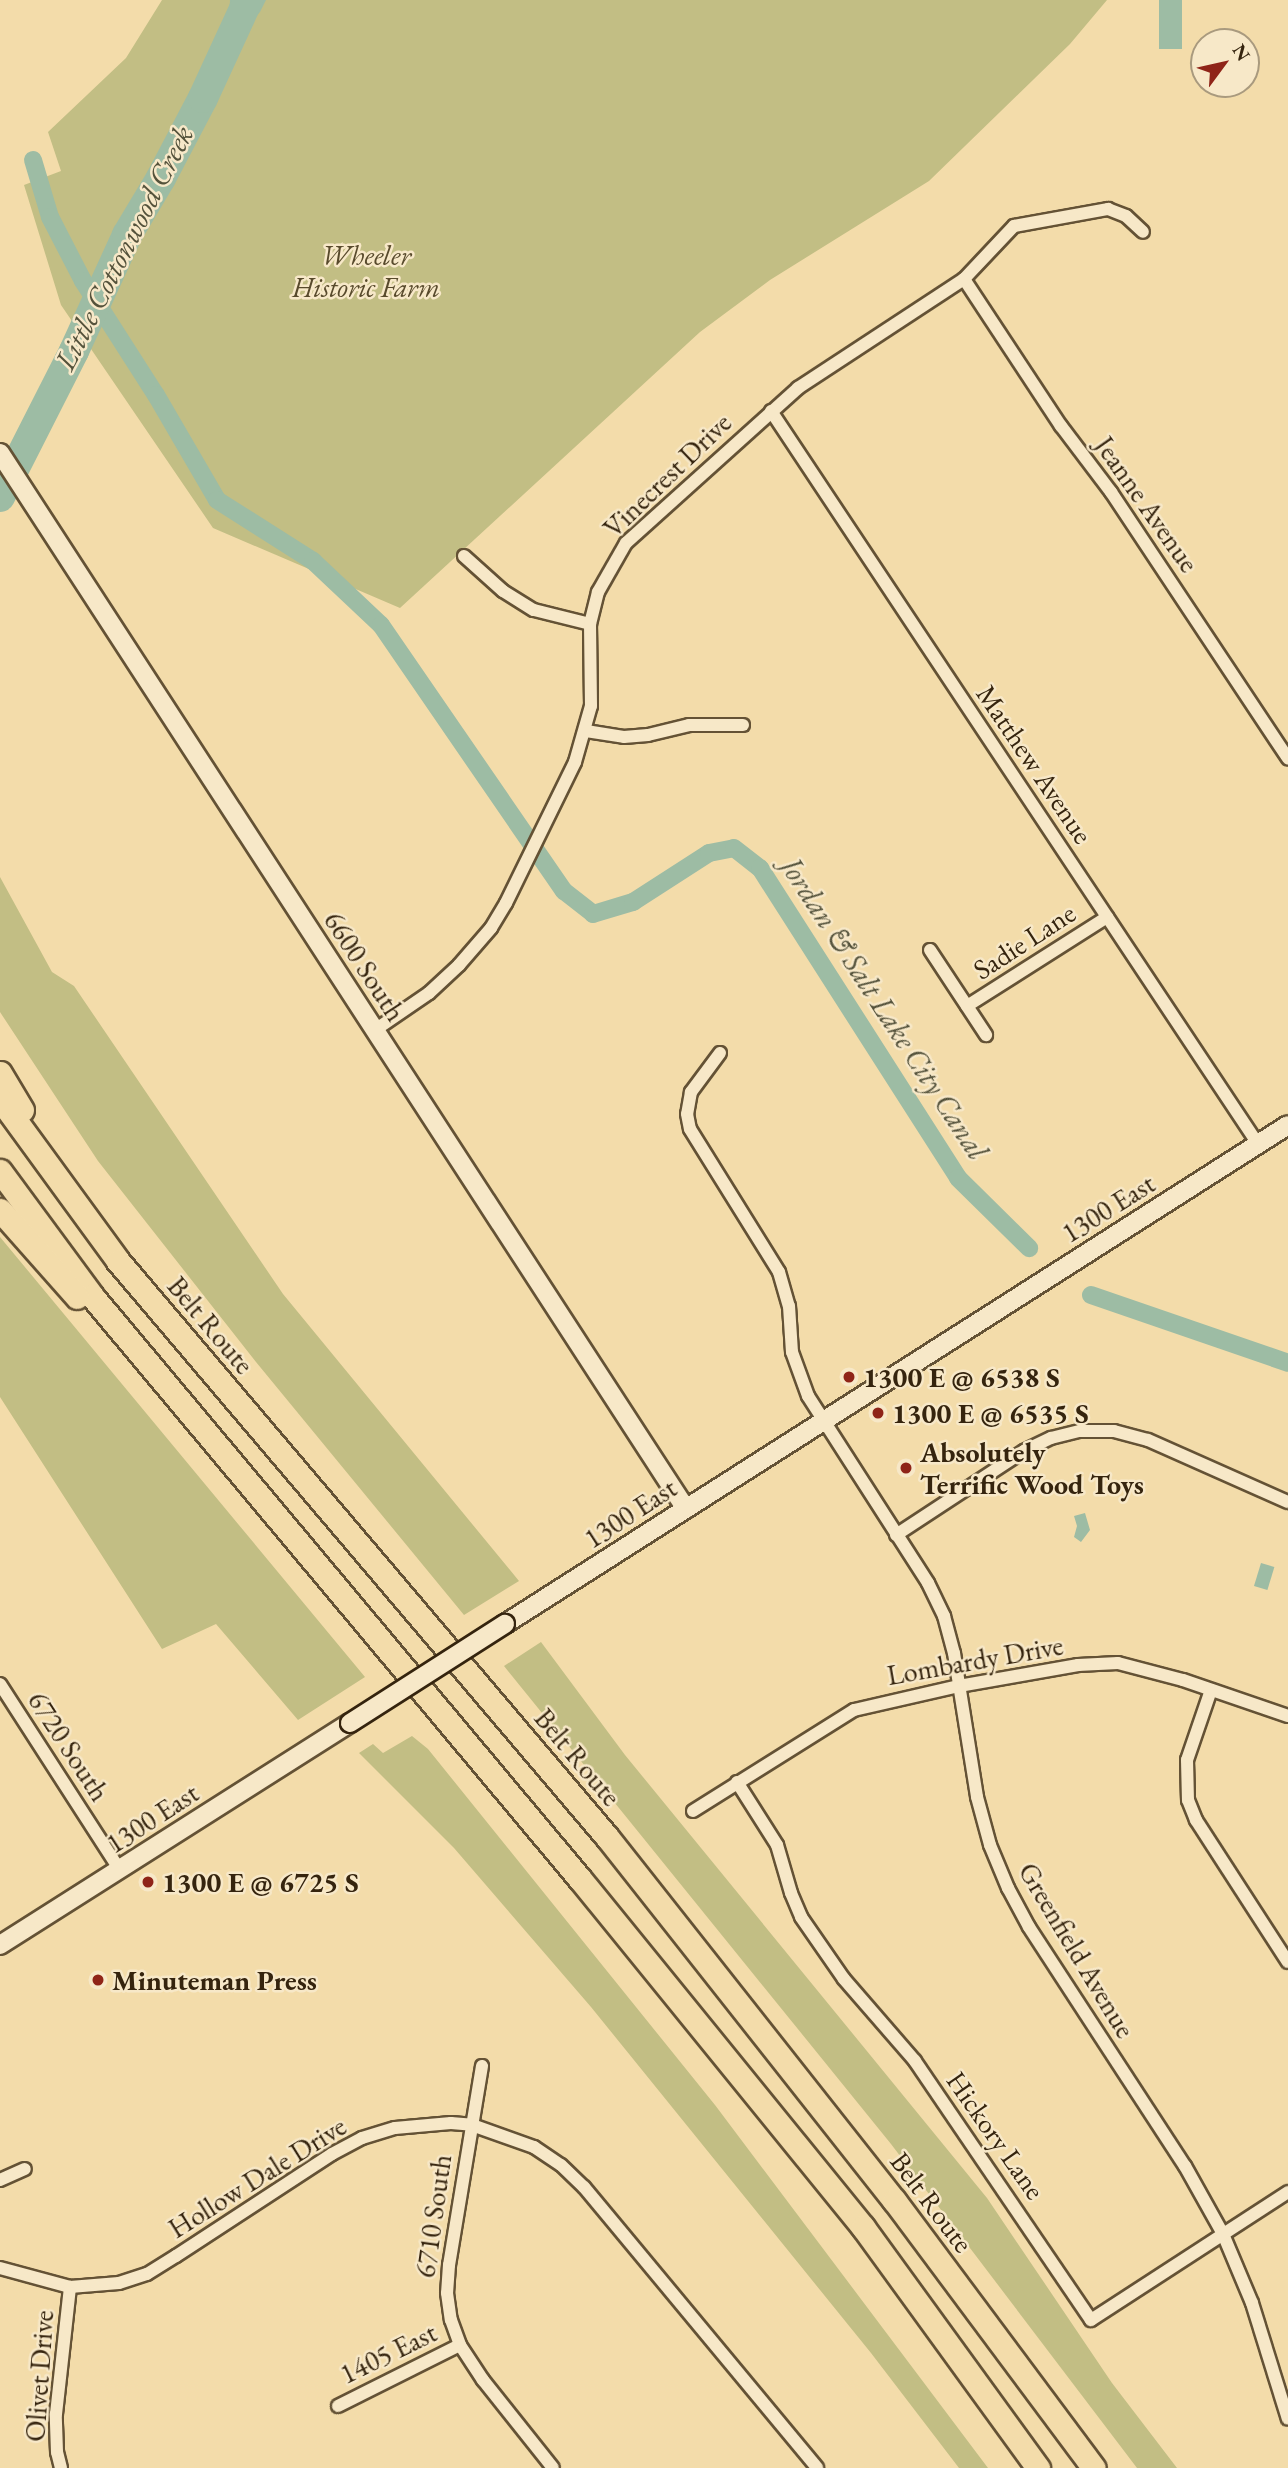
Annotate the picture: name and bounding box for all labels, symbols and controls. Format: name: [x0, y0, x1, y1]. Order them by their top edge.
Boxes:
north arrow: [1190, 28, 1260, 98]
text: N: [1227, 39, 1256, 66]
water label: Little Cottonwood Creek: [47, 120, 201, 376]
park label: Wheeler Historic Farm: [292, 238, 440, 304]
street label: Vinecrest Drive: [596, 406, 738, 544]
street label: Jeanne Avenue: [1088, 430, 1206, 578]
street label: Matthew Avenue: [970, 678, 1100, 850]
water label: Jordan & Salt Lake City Canal: [773, 851, 995, 1167]
street label: Sadie Lane: [967, 896, 1081, 986]
street label: 6600 South: [317, 905, 413, 1027]
street label: 1300 East: [1055, 1166, 1161, 1250]
street label: Belt Route: [161, 1269, 261, 1381]
place label: 1300 E @ 6538 S: [863, 1360, 1060, 1394]
marker: 1300 E @ 6538 S: [841, 1369, 857, 1385]
place label: 1300 E @ 6535 S: [892, 1396, 1089, 1430]
marker: 1300 E @ 6535 S: [870, 1405, 886, 1421]
place label: Absolutely Terrific Wood Toys: [920, 1435, 1144, 1501]
marker: Absolutely Terrific Wood Toys: [898, 1460, 914, 1476]
street label: 1300 East: [577, 1471, 683, 1555]
street label: Lombardy Drive: [884, 1628, 1066, 1692]
street label: 6720 South: [21, 1685, 117, 1807]
street label: Belt Route: [528, 1701, 628, 1813]
street label: 1300 East: [99, 1776, 205, 1860]
street label: Greenfield Avenue: [1012, 1856, 1142, 2044]
place label: 1300 E @ 6725 S: [162, 1865, 359, 1899]
marker: 1300 E @ 6725 S: [140, 1874, 156, 1890]
place label: Minuteman Press: [112, 1963, 317, 1997]
marker: Minuteman Press: [90, 1972, 106, 1988]
street label: Hickory Lane: [940, 2065, 1052, 2205]
street label: Hollow Dale Drive: [162, 2109, 352, 2245]
street label: Belt Route: [883, 2145, 981, 2259]
street label: 6710 South: [408, 2152, 458, 2280]
street label: Olivet Drive: [18, 2309, 60, 2443]
street label: 1405 East: [334, 2315, 442, 2391]

